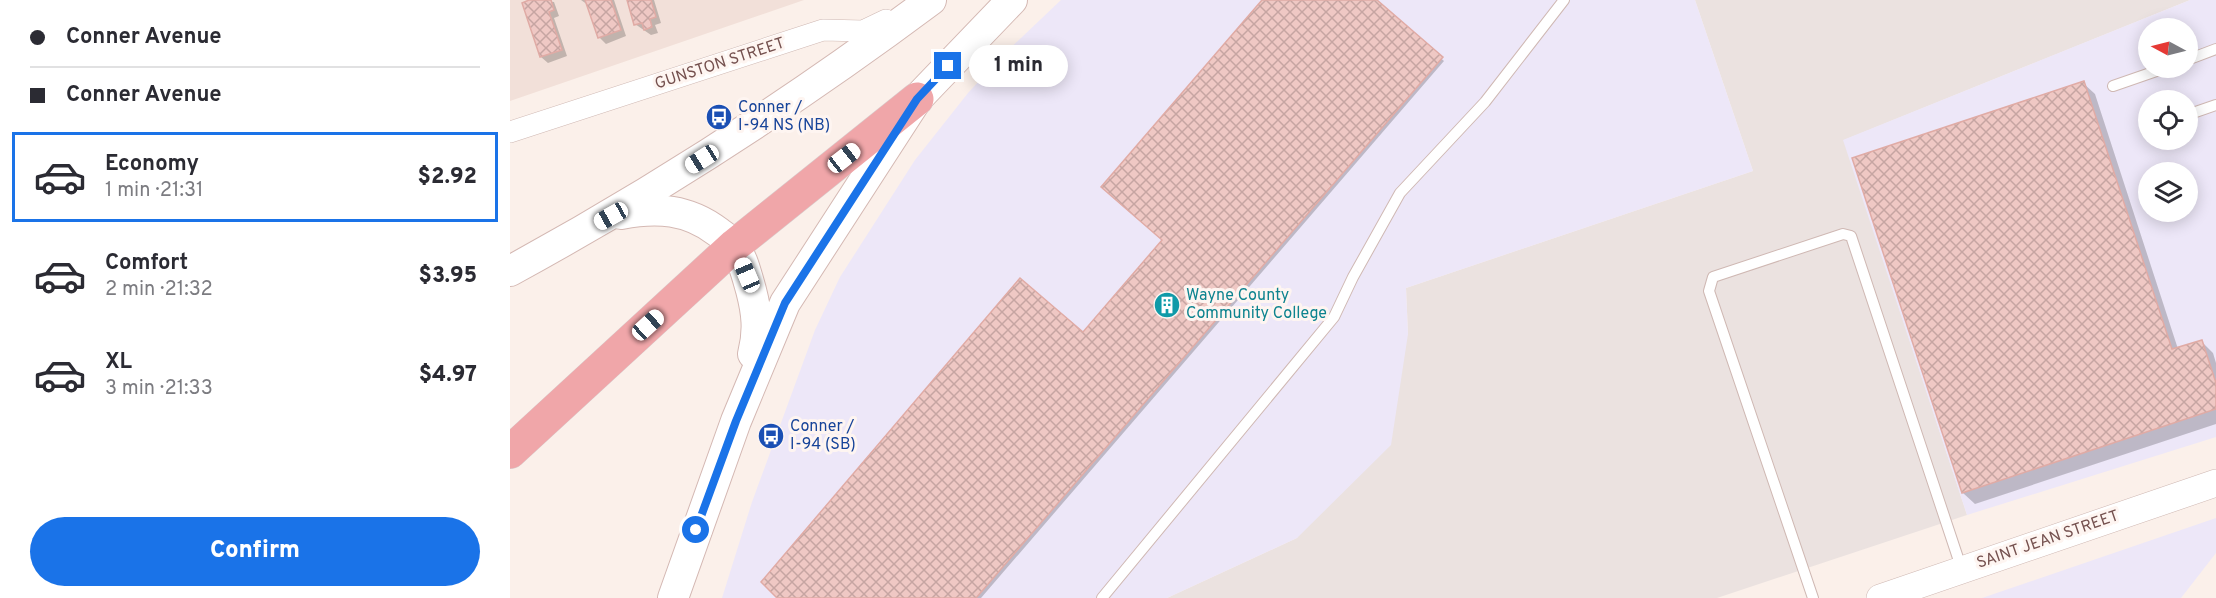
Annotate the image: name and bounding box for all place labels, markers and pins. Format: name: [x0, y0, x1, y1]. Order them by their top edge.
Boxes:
place label: Conner / I-94 NS (NB): [738, 98, 830, 136]
bus stop icon: Conner / I-94 NS (NB): [704, 102, 734, 132]
place label: Wayne County Community College: [1186, 286, 1327, 324]
building icon: Wayne County Community College: [1152, 290, 1182, 320]
place label: Conner / I-94 (SB): [790, 417, 856, 455]
bus stop icon: Conner / I-94 (SB): [756, 421, 786, 451]

